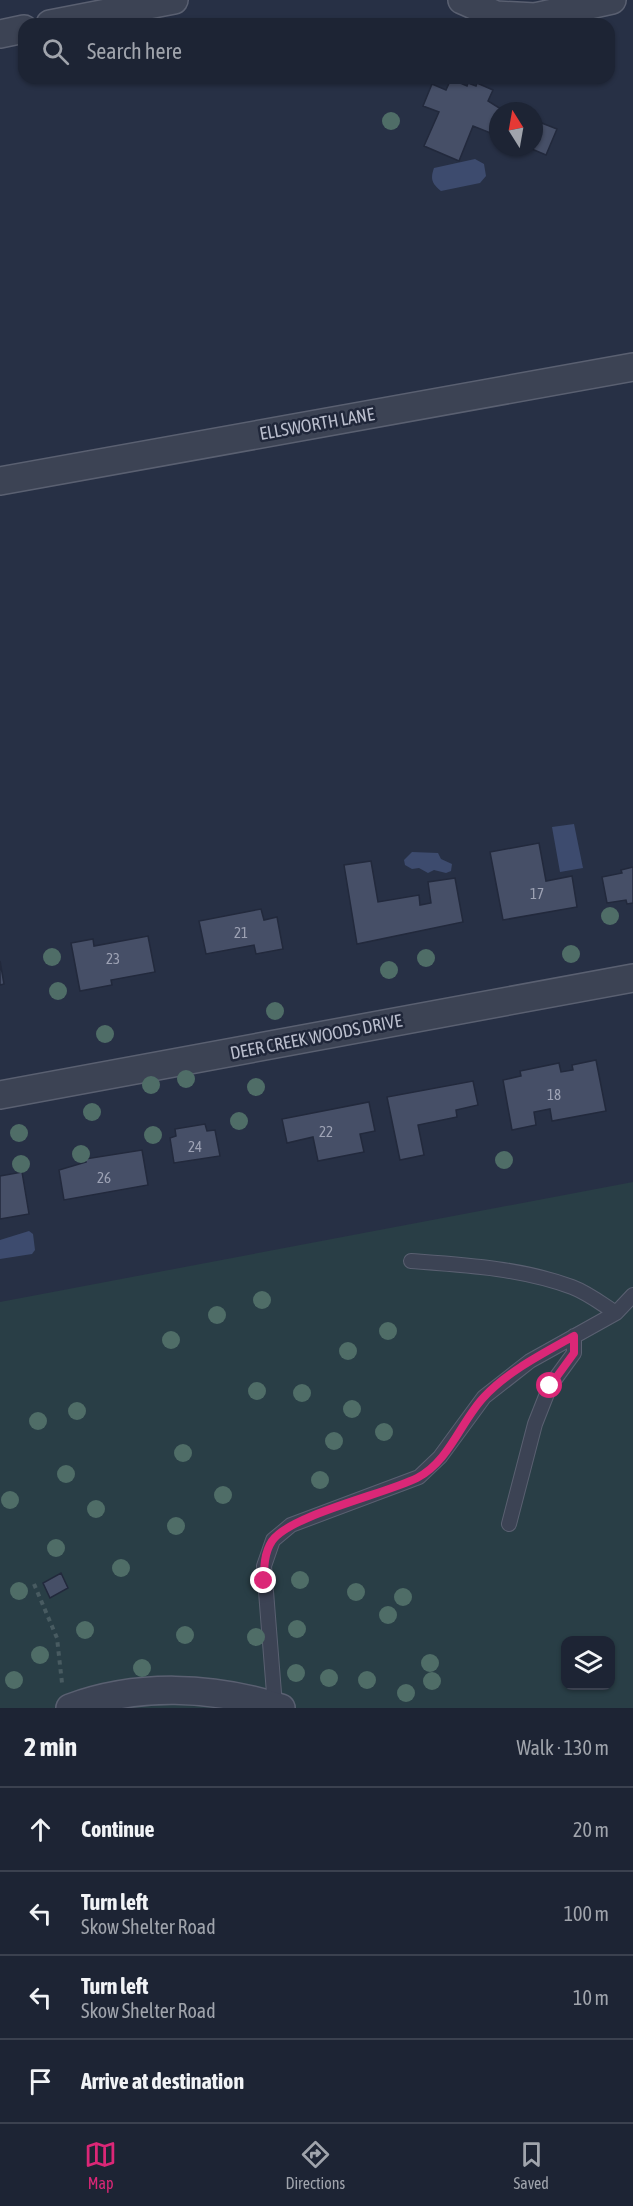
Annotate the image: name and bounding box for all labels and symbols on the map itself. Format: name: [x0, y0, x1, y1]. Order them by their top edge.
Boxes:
north arrow: [489, 102, 543, 156]
street label: ELLSWORTH LANE: [258, 403, 376, 444]
house number: 17: [530, 885, 544, 902]
house number: 21: [234, 924, 248, 941]
house number: 23: [106, 950, 120, 967]
street label: DEER CREEK WOODS DRIVE: [228, 1009, 404, 1063]
house number: 18: [547, 1086, 561, 1103]
house number: 22: [319, 1123, 333, 1140]
house number: 24: [188, 1138, 202, 1155]
house number: 26: [97, 1169, 111, 1186]
route start: [536, 1372, 562, 1398]
route end: [250, 1567, 276, 1593]

